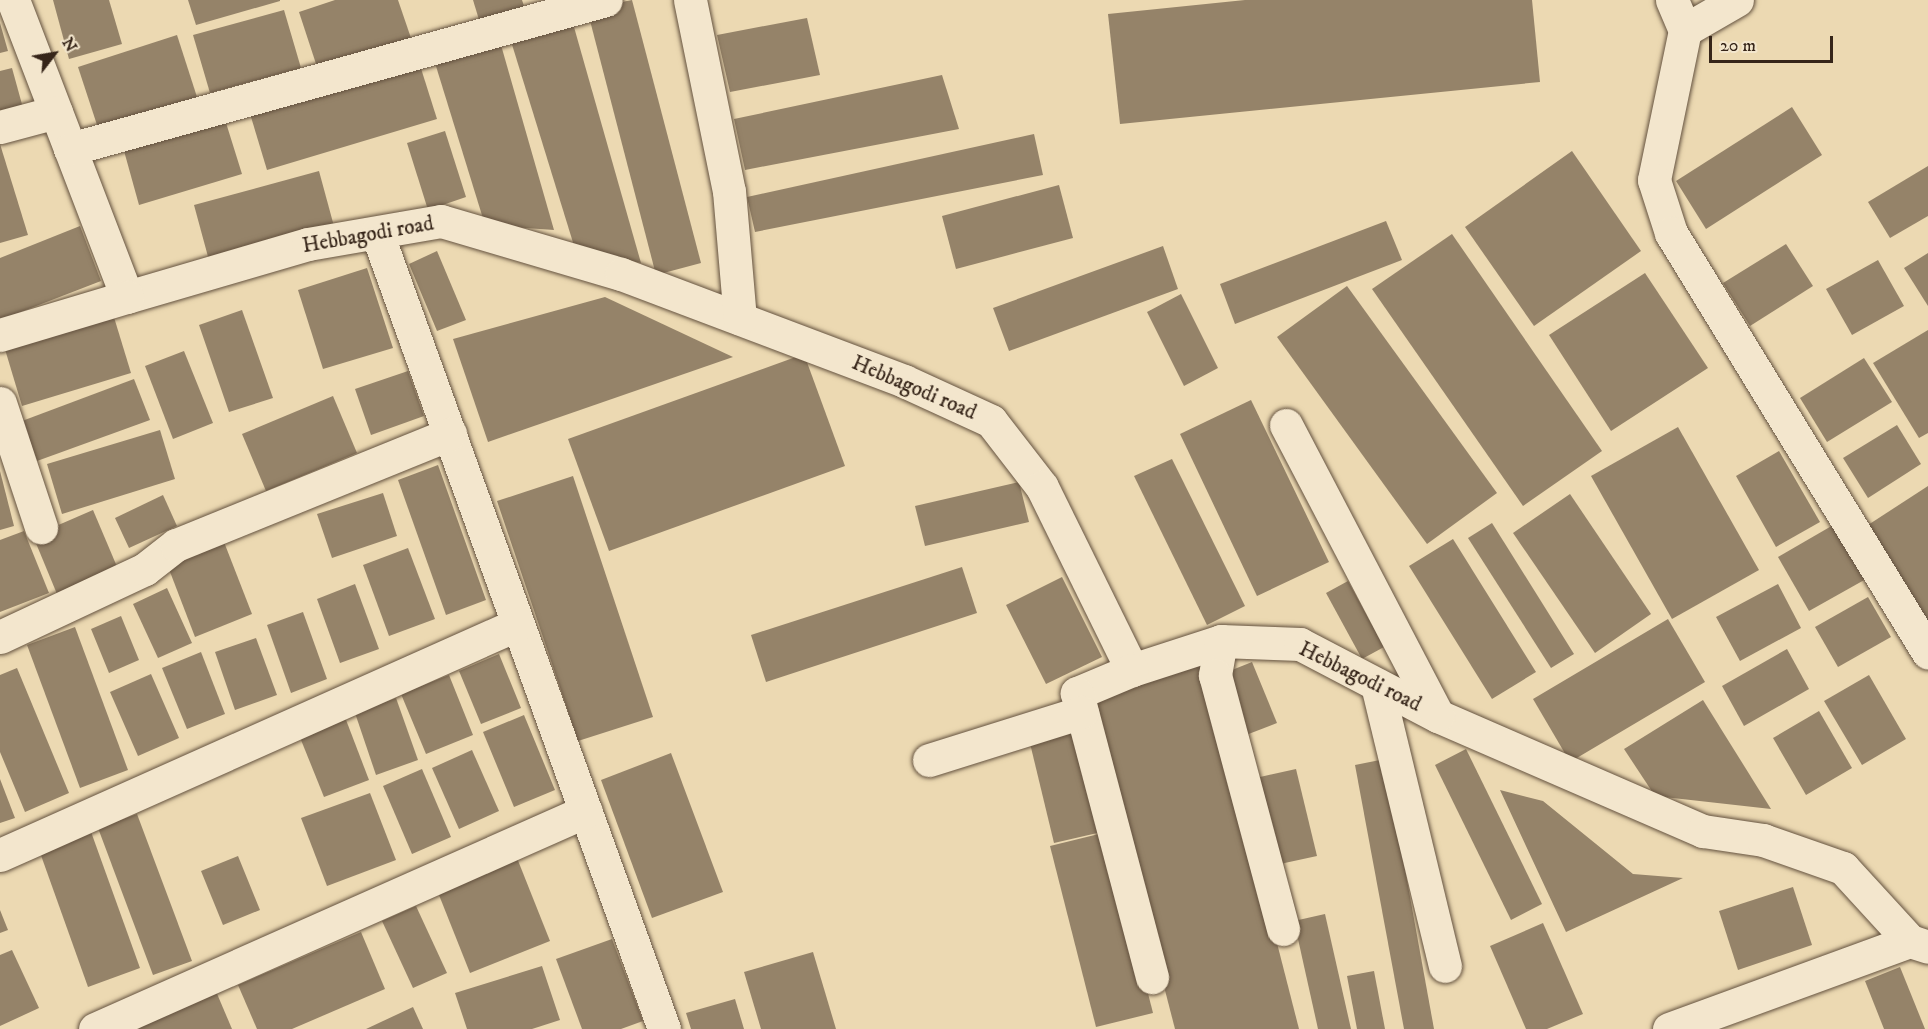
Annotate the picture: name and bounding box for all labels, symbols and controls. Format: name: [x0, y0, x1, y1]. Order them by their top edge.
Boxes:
north arrow: [24, 24, 84, 84]
scale bar: [1712, 24, 1836, 62]
text: N: [57, 34, 81, 56]
text: 20 m: [1720, 35, 1756, 57]
street label: Hebbagodi road: [300, 211, 436, 259]
street label: Hebbagodi road: [848, 350, 980, 426]
street label: Hebbagodi road: [1295, 637, 1425, 717]

